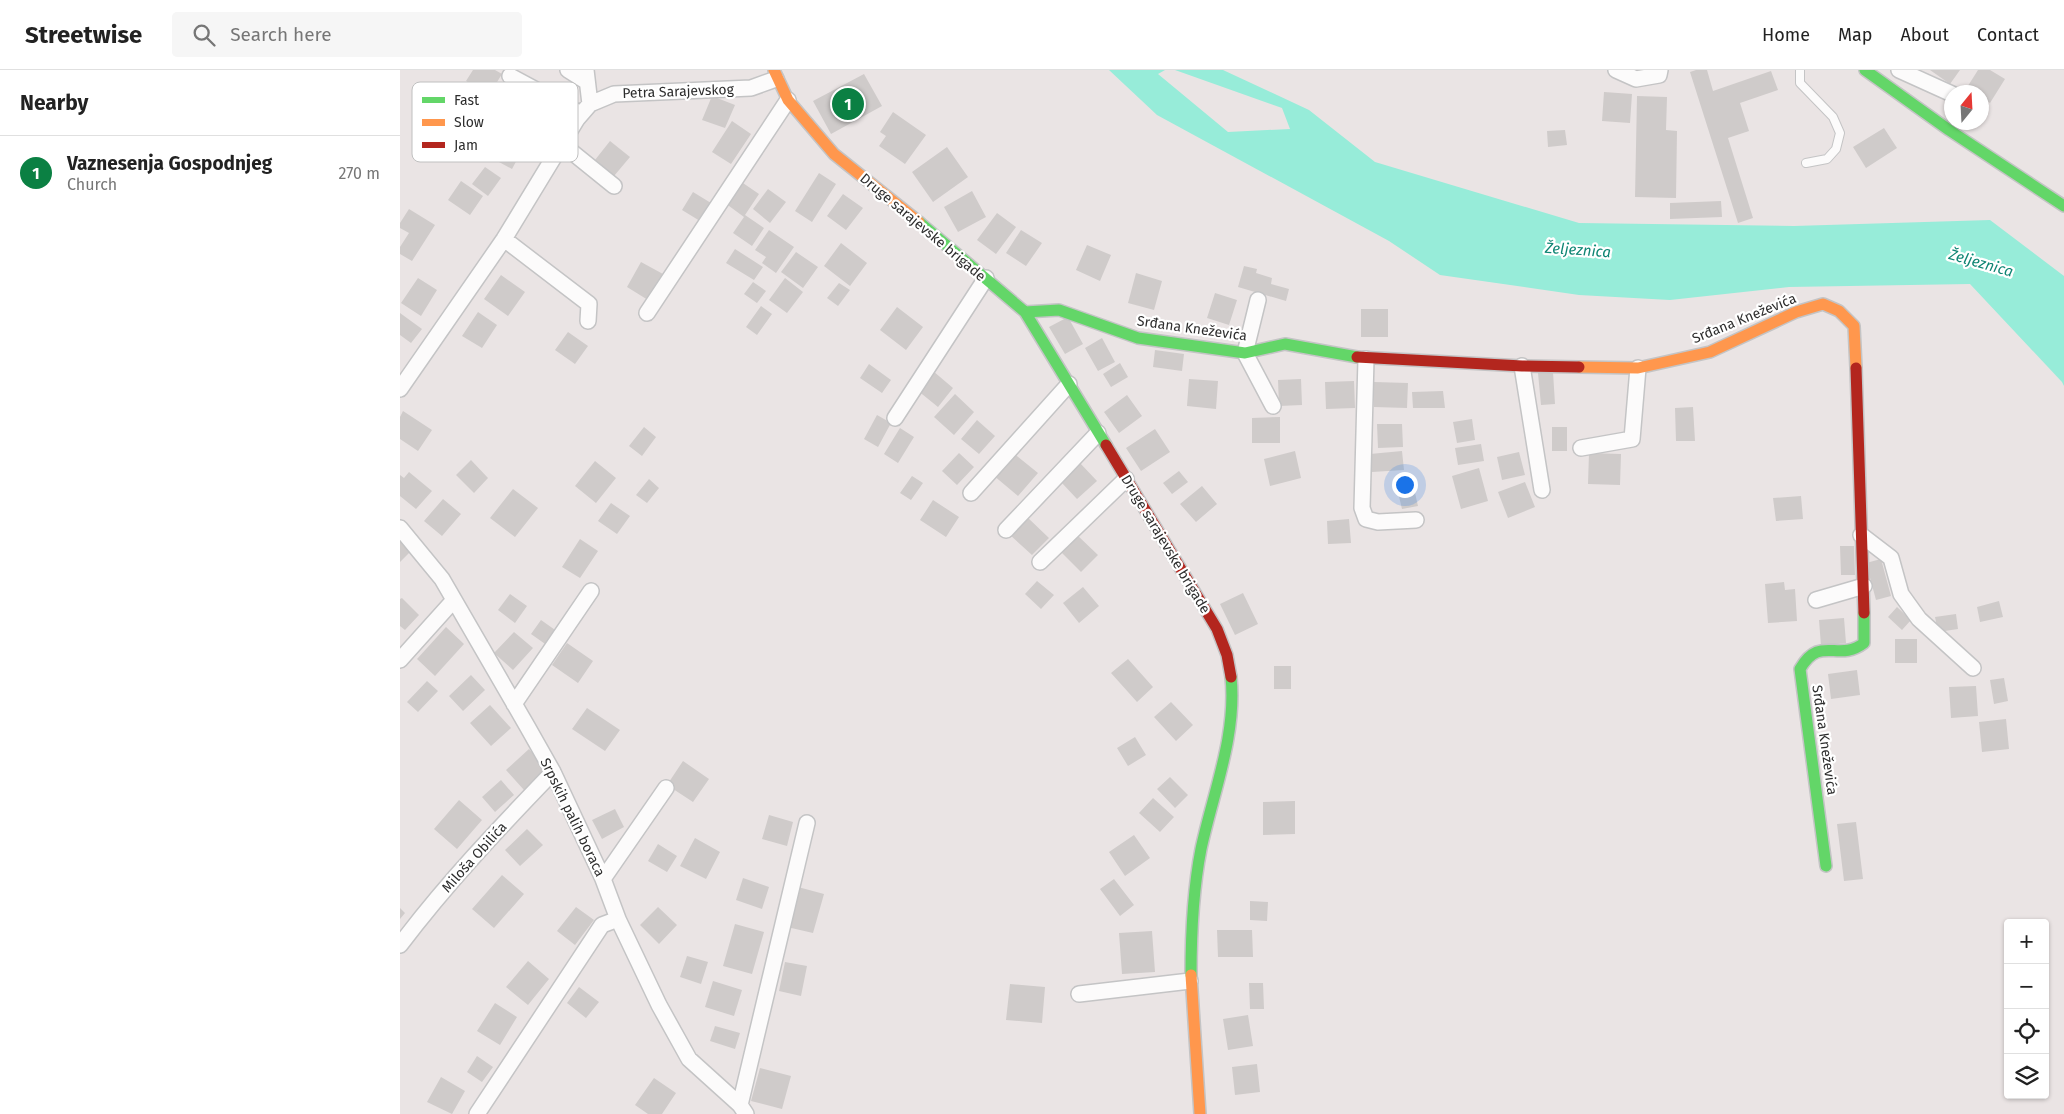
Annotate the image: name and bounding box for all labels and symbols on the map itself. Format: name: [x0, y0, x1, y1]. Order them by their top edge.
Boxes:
street label: Petra Sarajevskog: [622, 81, 735, 102]
legend: [412, 82, 578, 162]
pin: 1: [832, 85, 864, 123]
north arrow: [1944, 85, 1989, 130]
text: Fast: [454, 92, 480, 109]
text: Slow: [454, 114, 484, 131]
text: Jam: [454, 137, 478, 154]
street label: Druge sarajevske brigade: [856, 170, 989, 285]
water label: Željeznica: [1543, 239, 1612, 261]
water label: Željeznica: [1946, 245, 2015, 281]
street label: Srđana Kneževića: [1690, 290, 1799, 347]
street label: Srđana Kneževića: [1136, 312, 1248, 345]
street label: Druge sarajevske brigade: [1117, 472, 1214, 617]
your location: [1392, 472, 1418, 498]
street label: Srđana Kneževića: [1808, 684, 1841, 796]
street label: Srpskih palih boraca: [536, 755, 609, 879]
street label: Miloša Obilića: [438, 819, 510, 896]

